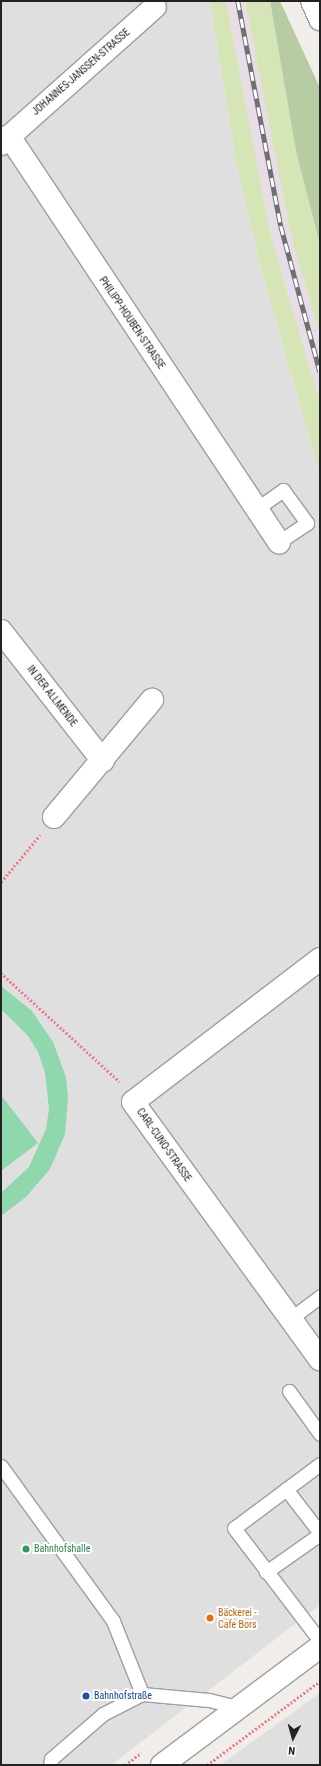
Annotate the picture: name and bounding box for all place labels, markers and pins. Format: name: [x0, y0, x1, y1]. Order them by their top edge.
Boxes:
place label: Bahnhofshalle: [34, 1543, 90, 1555]
marker: Bahnhofshalle: [21, 1544, 31, 1554]
place label: Bäckerei - Cafe Bors: [218, 1606, 257, 1630]
marker: Bäckerei - Cafe Bors: [205, 1613, 215, 1623]
place label: Bahnhofstraße: [94, 1690, 152, 1702]
marker: Bahnhofstraße: [81, 1691, 91, 1701]

